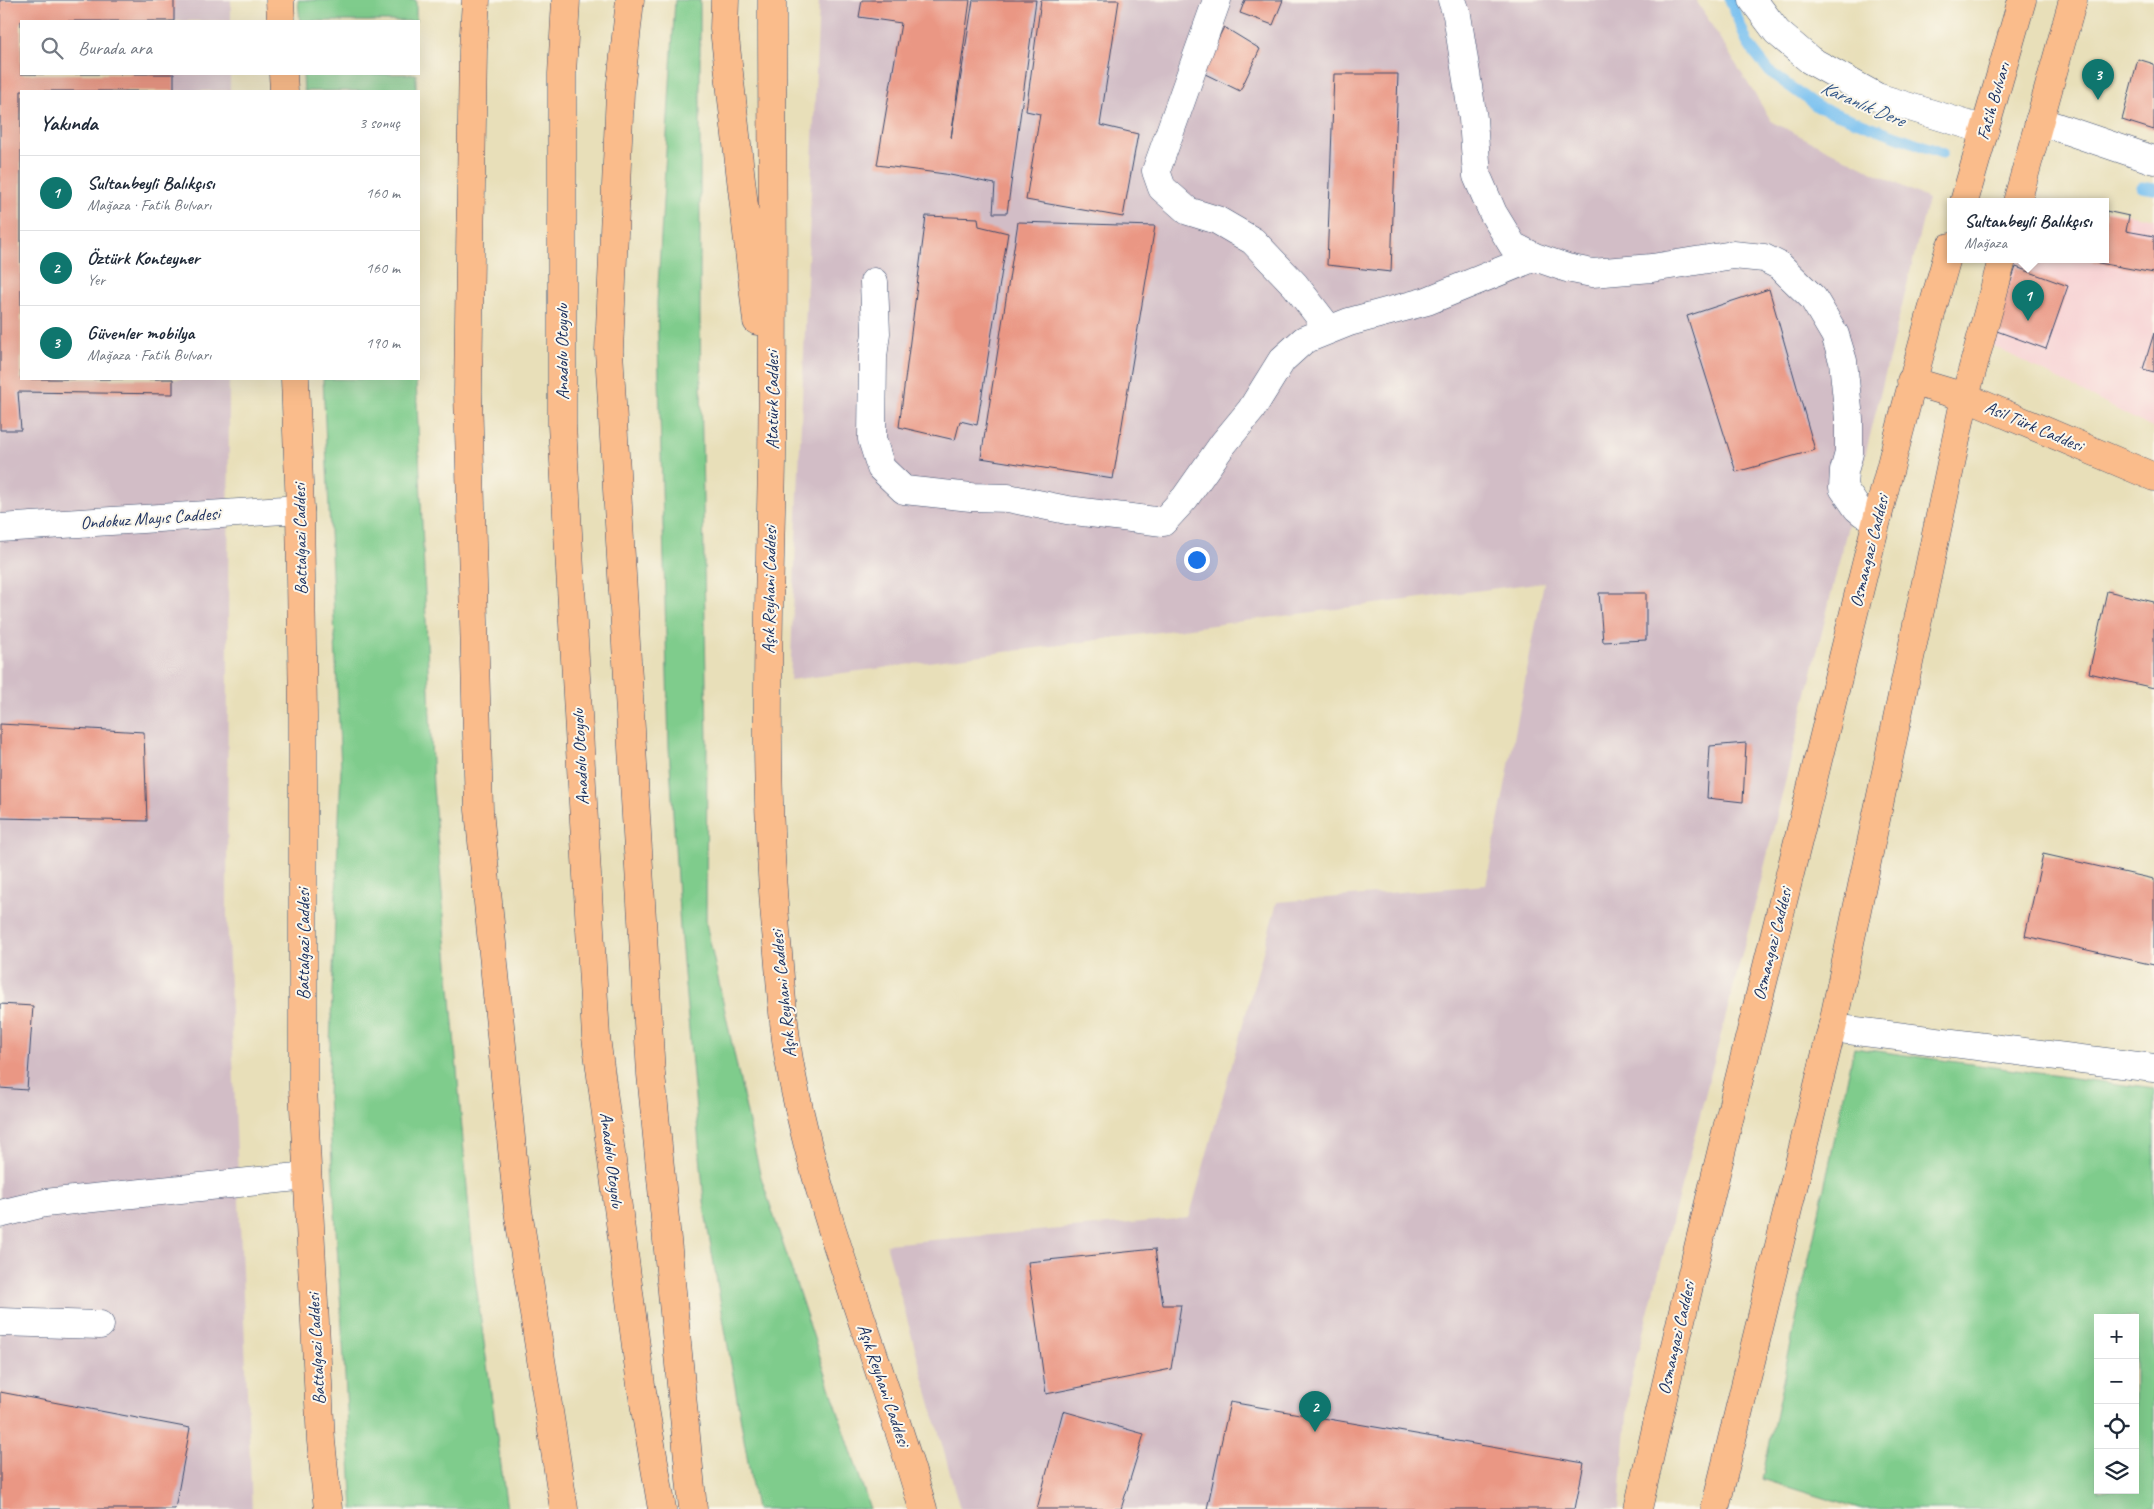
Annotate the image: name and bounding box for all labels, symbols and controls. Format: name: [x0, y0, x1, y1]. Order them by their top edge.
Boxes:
search box: [20, 20, 420, 75]
icon: search: [38, 34, 66, 62]
text: Burada ara: [78, 36, 152, 60]
street label: Fatih Bulvarı: [1971, 59, 2015, 142]
pin: 3: [2082, 59, 2114, 100]
water label: Karanlık Dere: [1817, 76, 1911, 133]
text: Yakında: [40, 110, 98, 136]
text: 3 sonuç: [359, 113, 400, 133]
text: Sultanbeyli Balıkçısı: [87, 171, 215, 195]
text: 1: [52, 183, 60, 203]
text: 160 m: [366, 183, 400, 203]
text: Mağaza · Fatih Bulvarı: [87, 195, 211, 215]
popup: [1947, 198, 2109, 263]
text: Sultanbeyli Balıkçısı: [1964, 209, 2092, 233]
text: Mağaza: [1964, 233, 2007, 253]
text: Öztürk Konteyner: [87, 246, 200, 270]
text: 2: [52, 258, 60, 278]
text: 160 m: [366, 258, 400, 278]
text: Yer: [87, 270, 105, 290]
pin: 1: [2012, 280, 2044, 321]
street label: Anadolu Otoyolu: [551, 303, 573, 400]
text: Güvenler mobilya: [87, 321, 194, 345]
text: 3: [52, 333, 60, 353]
text: 190 m: [366, 333, 400, 353]
text: Mağaza · Fatih Bulvarı: [87, 345, 211, 365]
street label: Atatürk Caddesi: [761, 348, 783, 449]
street label: Asil Türk Caddesi: [1982, 396, 2089, 457]
street label: Battalgazi Caddesi: [288, 480, 312, 595]
street label: Osmangazi Caddesi: [1844, 490, 1894, 609]
street label: Ondokuz Mayıs Caddesi: [79, 502, 223, 534]
street label: Aşık Reyhani Caddesi: [757, 523, 781, 654]
your location: [1184, 547, 1210, 573]
street label: Anadolu Otoyolu: [566, 707, 593, 806]
street label: Osmangazi Caddesi: [1747, 883, 1797, 1002]
street label: Battalgazi Caddesi: [292, 885, 314, 1000]
street label: Aşık Reyhani Caddesi: [765, 927, 801, 1059]
street label: Anadolu Otoyolu: [595, 1111, 629, 1210]
street label: Osmangazi Caddesi: [1652, 1277, 1700, 1397]
street label: Battalgazi Caddesi: [302, 1290, 330, 1405]
map controls: [2094, 1314, 2139, 1494]
button: +: [2094, 1314, 2139, 1359]
street label: Aşık Reyhani Caddesi: [853, 1321, 916, 1452]
button: −: [2094, 1359, 2139, 1404]
pin: 2: [1299, 1391, 1331, 1432]
button: locate: [2094, 1404, 2139, 1449]
button: layers: [2094, 1449, 2139, 1494]

